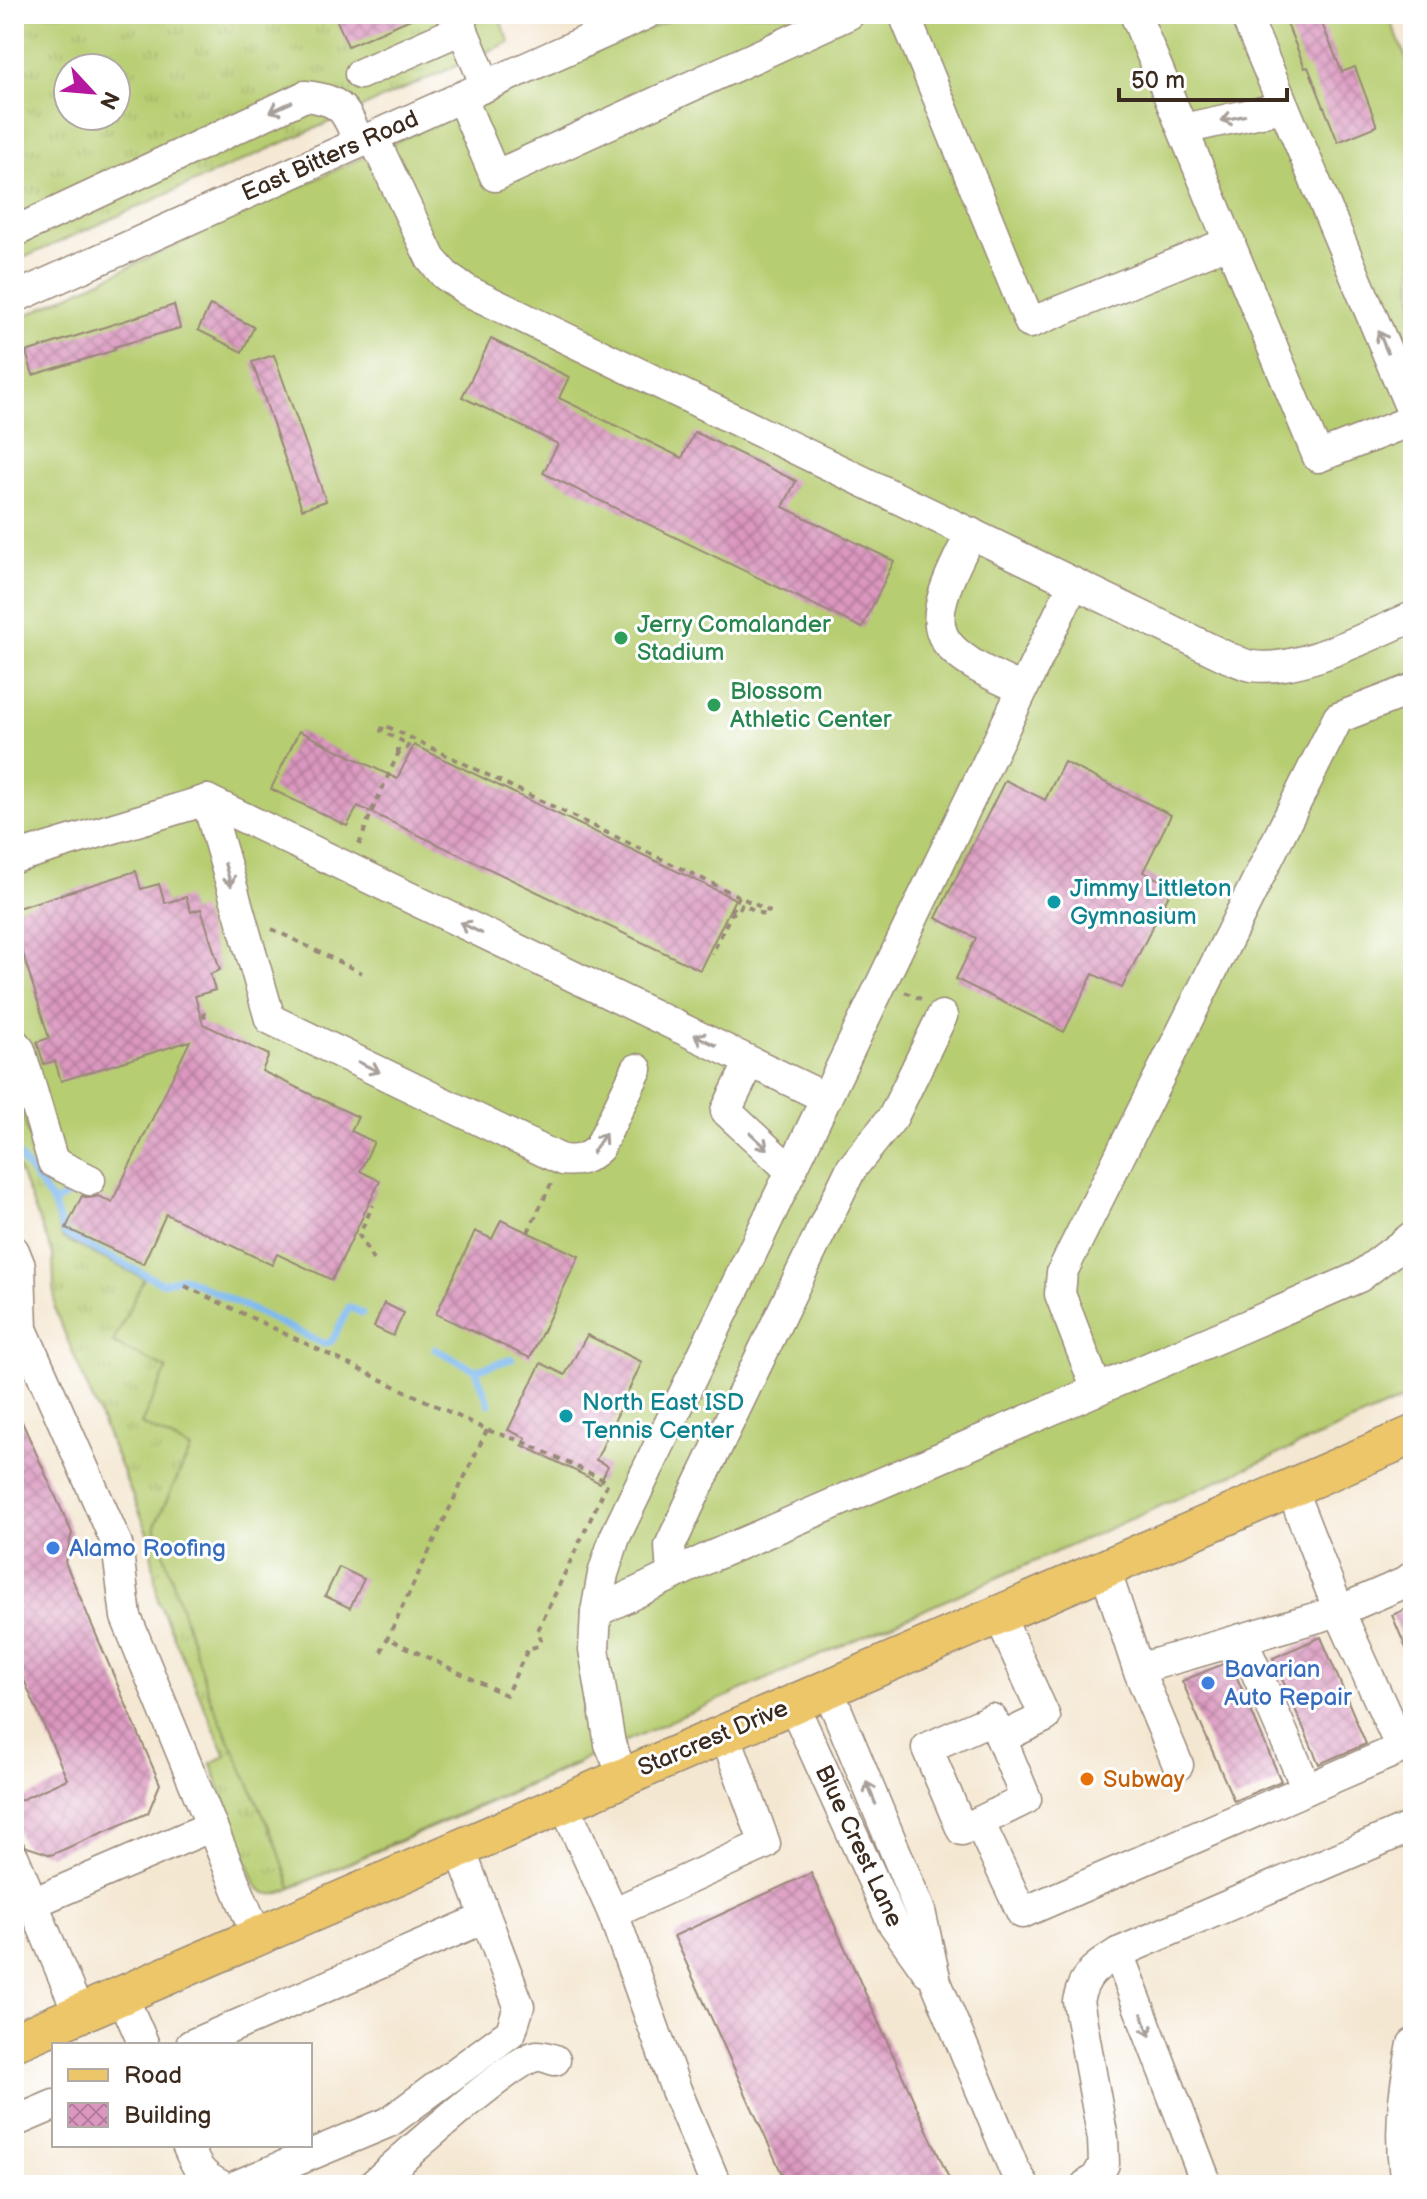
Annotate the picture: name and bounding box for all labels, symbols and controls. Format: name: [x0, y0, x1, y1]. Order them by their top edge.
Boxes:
north arrow: [52, 52, 132, 132]
scale bar: [1119, 52, 1287, 102]
text: 50 m: [1131, 66, 1185, 95]
text: N: [93, 87, 124, 113]
one-way arrow: [269, 100, 293, 115]
street label: East Bitters Road: [237, 104, 423, 208]
one-way arrow: [1221, 111, 1247, 126]
one-way arrow: [1374, 330, 1389, 355]
place label: Jerry Comalander Stadium: [637, 610, 831, 667]
marker: Jerry Comalander Stadium: [612, 629, 630, 647]
place label: Blossom Athletic Center: [730, 677, 892, 734]
marker: Blossom Athletic Center: [705, 696, 723, 714]
one-way arrow: [222, 862, 236, 887]
place label: Jimmy Littleton Gymnasium: [1070, 874, 1231, 931]
marker: Jimmy Littleton Gymnasium: [1045, 893, 1063, 911]
one-way arrow: [459, 919, 483, 935]
one-way arrow: [694, 1032, 717, 1047]
one-way arrow: [357, 1060, 381, 1075]
one-way arrow: [748, 1131, 768, 1149]
one-way arrow: [591, 1132, 608, 1154]
place label: North East ISD Tennis Center: [582, 1388, 744, 1445]
marker: North East ISD Tennis Center: [557, 1407, 575, 1425]
place label: Alamo Roofing: [69, 1534, 226, 1563]
marker: Alamo Roofing: [44, 1539, 62, 1557]
place label: Bavarian Auto Repair: [1224, 1655, 1352, 1712]
marker: Bavarian Auto Repair: [1199, 1674, 1217, 1692]
street label: Starcrest Drive: [634, 1693, 792, 1783]
street label: Blue Crest Lane: [809, 1760, 909, 1932]
place label: Subway: [1103, 1765, 1185, 1794]
marker: Subway: [1078, 1770, 1096, 1788]
one-way arrow: [862, 1781, 877, 1806]
one-way arrow: [1140, 2013, 1154, 2037]
legend: [52, 2043, 312, 2147]
text: Road: [124, 2061, 182, 2090]
text: Building: [124, 2101, 211, 2130]

